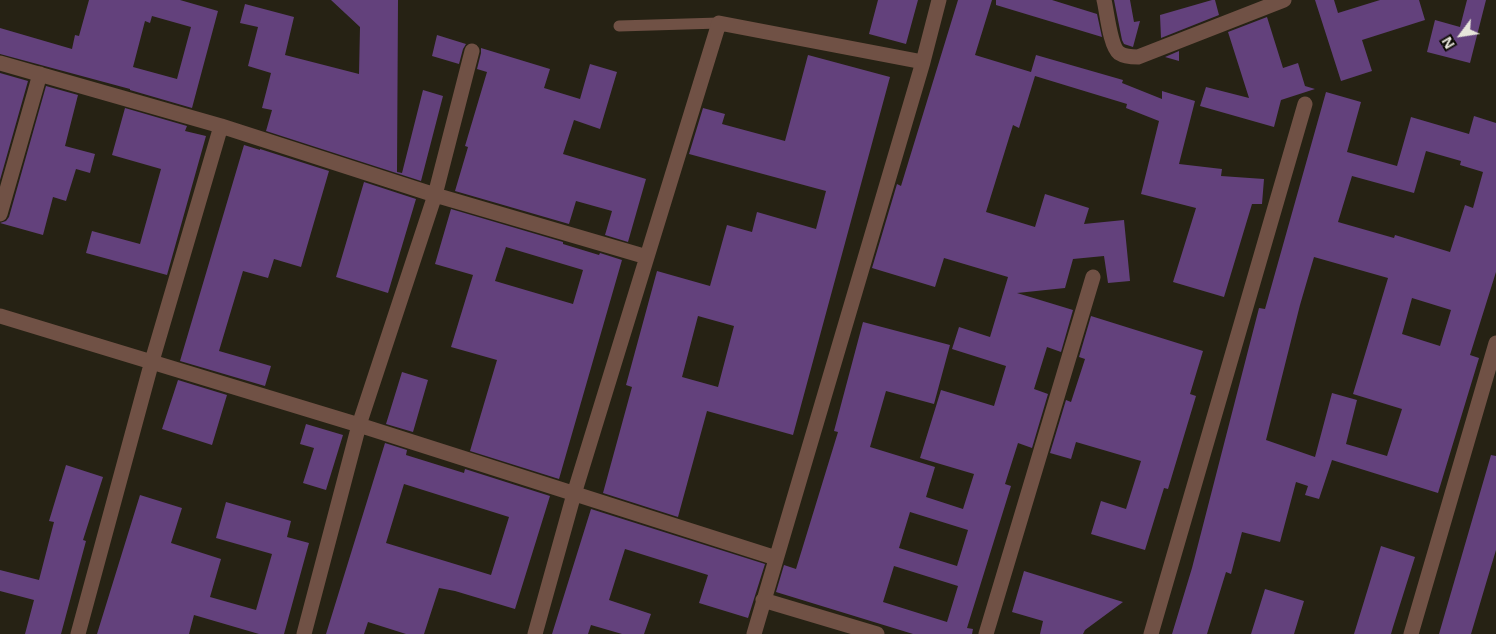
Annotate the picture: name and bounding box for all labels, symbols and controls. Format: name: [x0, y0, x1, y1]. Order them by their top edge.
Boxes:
north arrow: [1436, 10, 1486, 60]
text: N: [1437, 33, 1459, 53]

